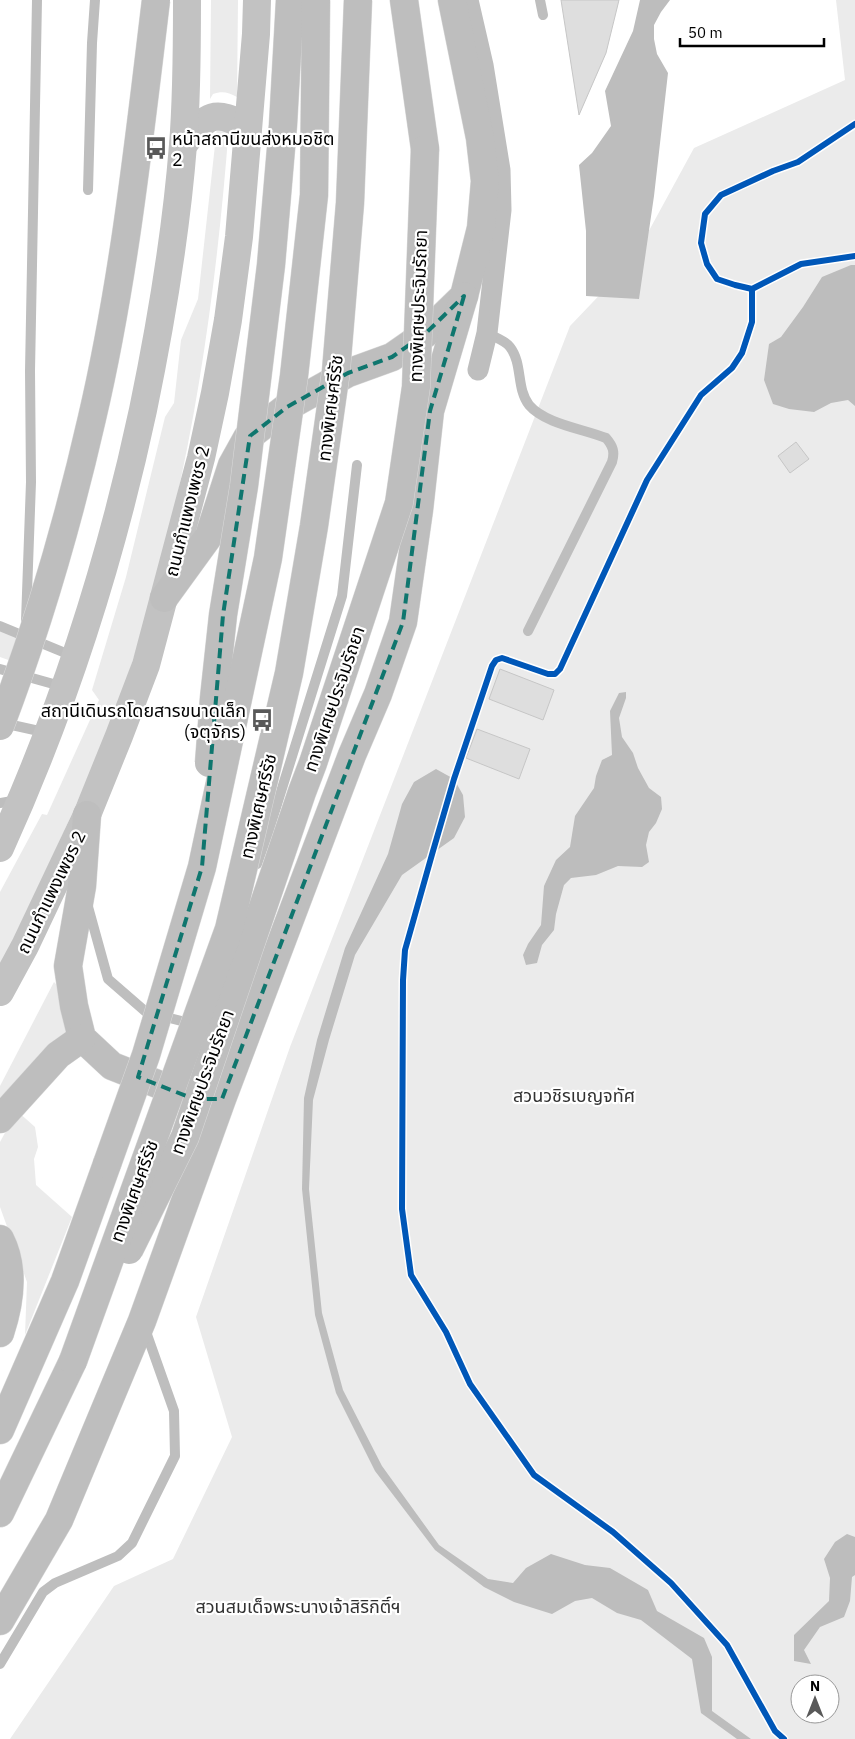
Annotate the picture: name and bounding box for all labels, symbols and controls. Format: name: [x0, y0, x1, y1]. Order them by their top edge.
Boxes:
scale bar: [680, 15, 824, 47]
text: 50 m: [688, 23, 723, 42]
place label: หน้าสถานีขนส่งหมอชิต 2: [172, 127, 335, 171]
bus stop icon: หน้าสถานีขนส่งหมอชิต 2: [143, 135, 169, 161]
street label: ทางพิเศษประจิมรัถยา: [404, 229, 432, 383]
street label: ทางพิเศษศรีรัช: [312, 353, 348, 463]
street label: ถนนกำแพงเพชร 2: [160, 443, 214, 579]
street label: ทางพิเศษประจิมรัถยา: [298, 623, 370, 775]
place label: สถานีเดินรถโดยสารขนาดเล็ก (จตุจักร): [41, 699, 246, 743]
bus stop icon: สถานีเดินรถโดยสารขนาดเล็ก (จตุจักร): [249, 707, 275, 733]
street label: ทางพิเศษศรีรัช: [235, 751, 281, 861]
street label: ถนนกำแพงเพชร 2: [11, 827, 91, 957]
street label: ทางพิเศษประจิมรัถยา: [165, 1006, 239, 1158]
park label: สวนวชิรเบญจทัศ: [513, 1084, 635, 1107]
street label: ทางพิเศษศรีรัช: [105, 1137, 163, 1245]
park label: สวนสมเด็จพระนางเจ้าสิริกิติ์ฯ: [195, 1595, 401, 1618]
north arrow: [790, 1674, 840, 1724]
text: N: [810, 1677, 820, 1695]

